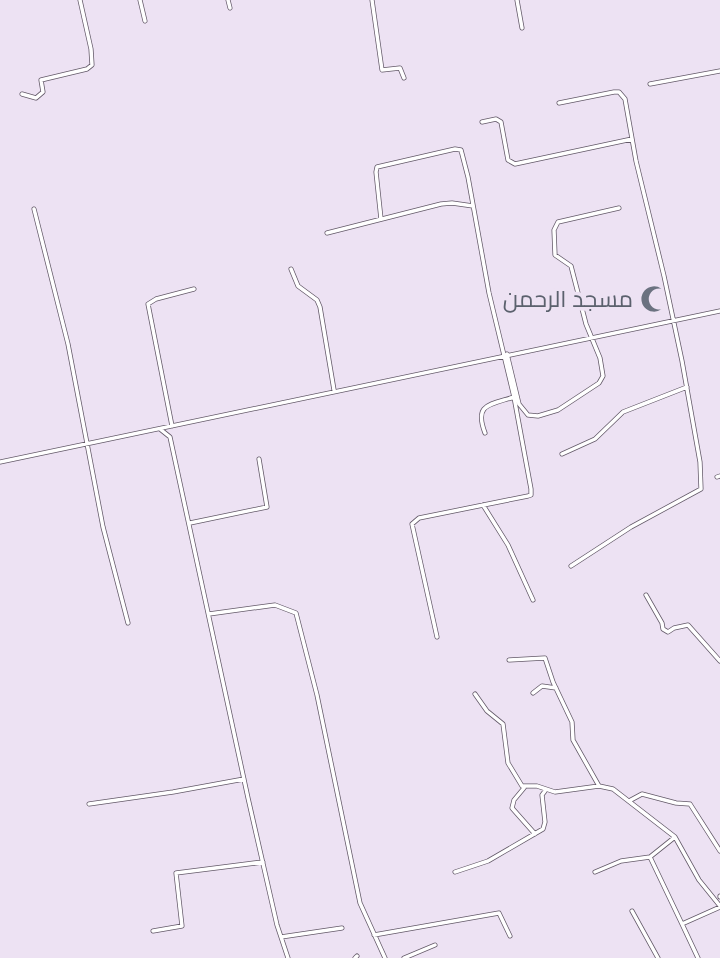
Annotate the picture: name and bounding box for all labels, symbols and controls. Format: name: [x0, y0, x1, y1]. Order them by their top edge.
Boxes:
place label: مسجد الرحمن: [503, 284, 633, 313]
mosque icon: مسجد الرحمن: [639, 284, 669, 314]

